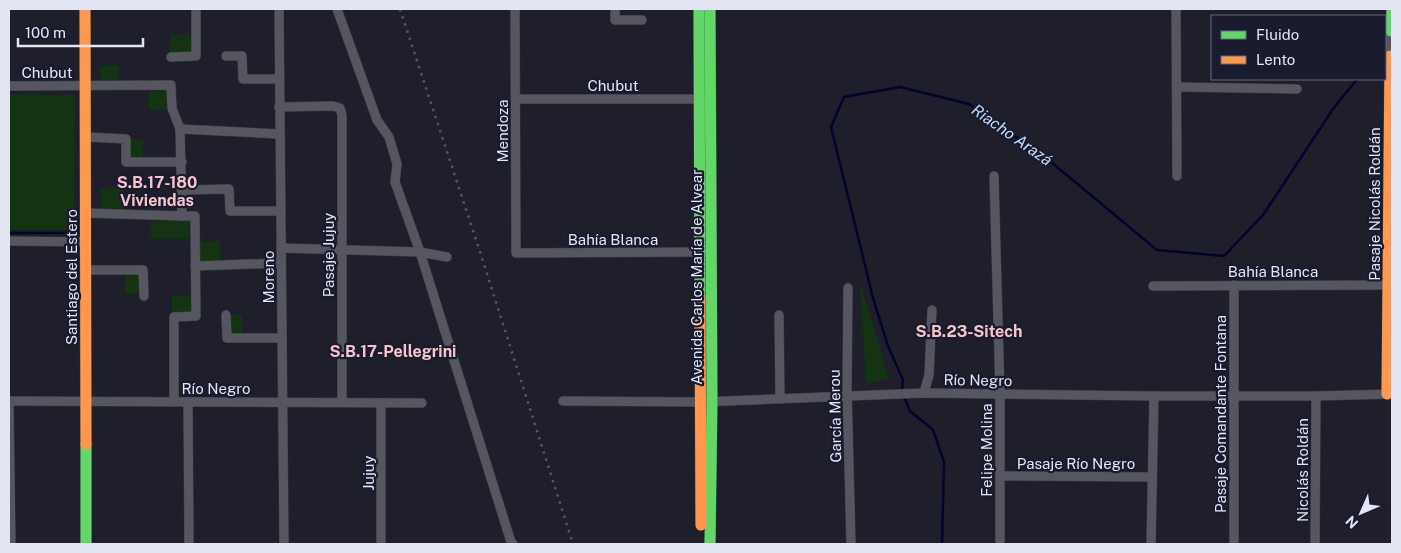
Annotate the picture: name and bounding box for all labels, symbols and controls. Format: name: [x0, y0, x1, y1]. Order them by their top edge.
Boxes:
scale bar: [18, 15, 142, 47]
legend: [1211, 15, 1386, 80]
text: 100 m: [25, 24, 66, 41]
text: Fluido: [1256, 26, 1299, 43]
text: Lento: [1256, 51, 1295, 68]
street label: Chubut: [21, 64, 73, 81]
street label: Chubut: [587, 77, 639, 94]
street label: Mendoza: [494, 99, 511, 163]
water label: Riacho Arazá: [968, 100, 1056, 170]
street label: Pasaje Nicolás Roldán: [1366, 127, 1383, 281]
street label: Avenida Carlos María de Alvear: [688, 169, 705, 385]
district label: S.B.17-180 Viviendas: [117, 173, 197, 210]
street label: Santiago del Estero: [63, 209, 80, 345]
street label: Pasaje Jujuy: [320, 213, 337, 297]
street label: Bahía Blanca: [568, 231, 658, 248]
street label: Moreno: [260, 250, 277, 304]
street label: Bahía Blanca: [1228, 263, 1318, 280]
street label: Pasaje Comandante Fontana: [1212, 315, 1229, 513]
district label: S.B.23-Sitech: [916, 322, 1022, 341]
district label: S.B.17-Pellegrini: [330, 342, 456, 361]
street label: García Merou: [826, 369, 844, 463]
street label: Río Negro: [943, 371, 1013, 389]
street label: Río Negro: [182, 380, 250, 397]
street label: Felipe Molina: [978, 403, 995, 497]
street label: Nicolás Roldán: [1294, 418, 1311, 522]
street label: Jujuy: [360, 455, 377, 491]
street label: Pasaje Río Negro: [1017, 455, 1135, 472]
north arrow: [1336, 488, 1386, 538]
text: N: [1342, 513, 1361, 532]

